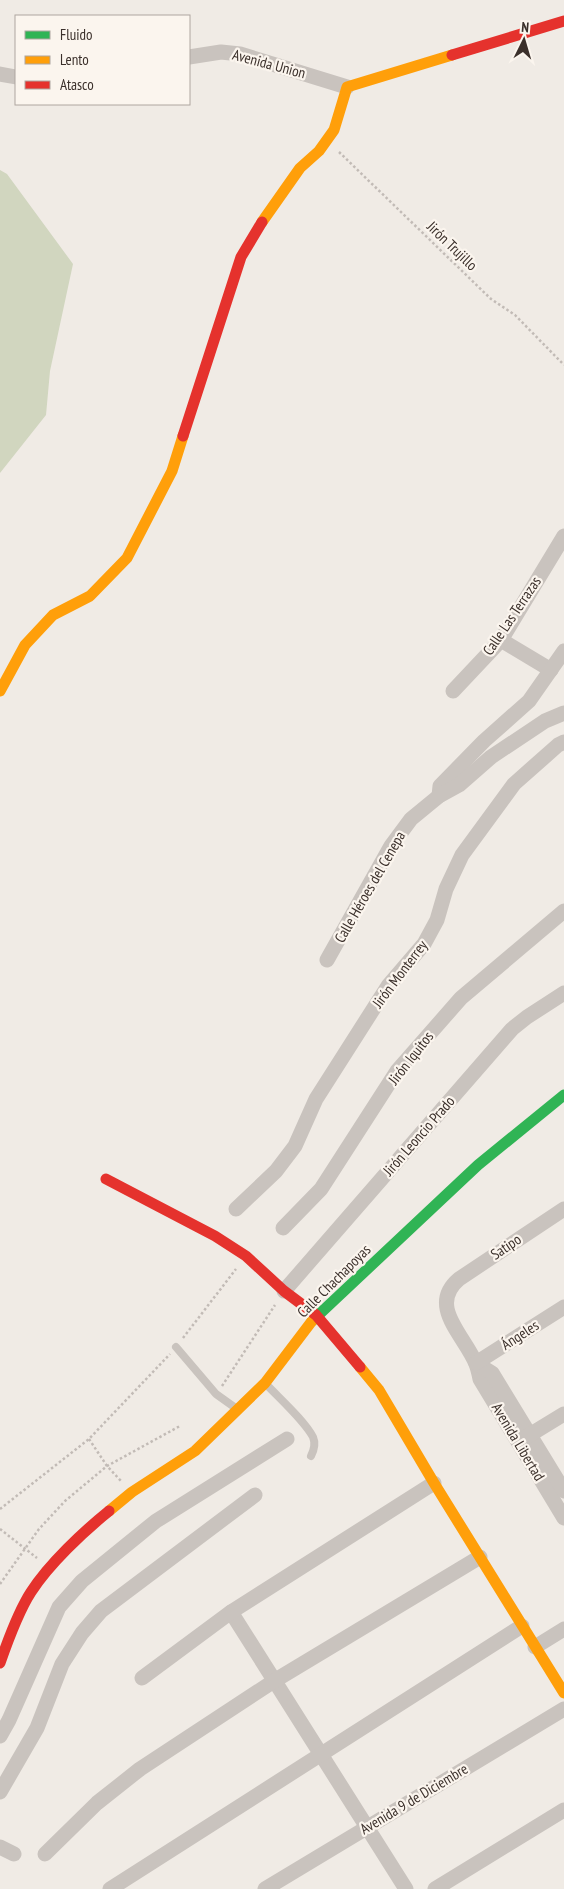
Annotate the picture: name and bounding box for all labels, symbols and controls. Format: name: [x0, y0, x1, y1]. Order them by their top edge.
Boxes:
legend: [15, 15, 190, 105]
north arrow: [499, 15, 549, 65]
text: N: [521, 18, 530, 36]
text: Fluido: [60, 25, 92, 44]
street label: Avenida Union: [231, 45, 308, 82]
text: Lento: [60, 50, 89, 69]
text: Atasco: [60, 75, 94, 94]
street label: Jirón Trujillo: [422, 216, 482, 274]
street label: Calle Las Terrazas: [478, 573, 545, 659]
street label: Calle Héroes del Cenepa: [330, 828, 409, 946]
street label: Jirón Monterrey: [367, 936, 431, 1012]
street label: Jirón Iquitos: [383, 1027, 437, 1089]
street label: Jirón Leoncio Prado: [378, 1092, 458, 1180]
street label: Satipo: [487, 1230, 525, 1264]
street label: Calle Chachapoyas: [293, 1240, 374, 1321]
street label: Ángeles: [497, 1315, 542, 1354]
street label: Avenida Libertad: [488, 1399, 549, 1484]
street label: Avenida 9 de Diciembre: [356, 1759, 471, 1838]

